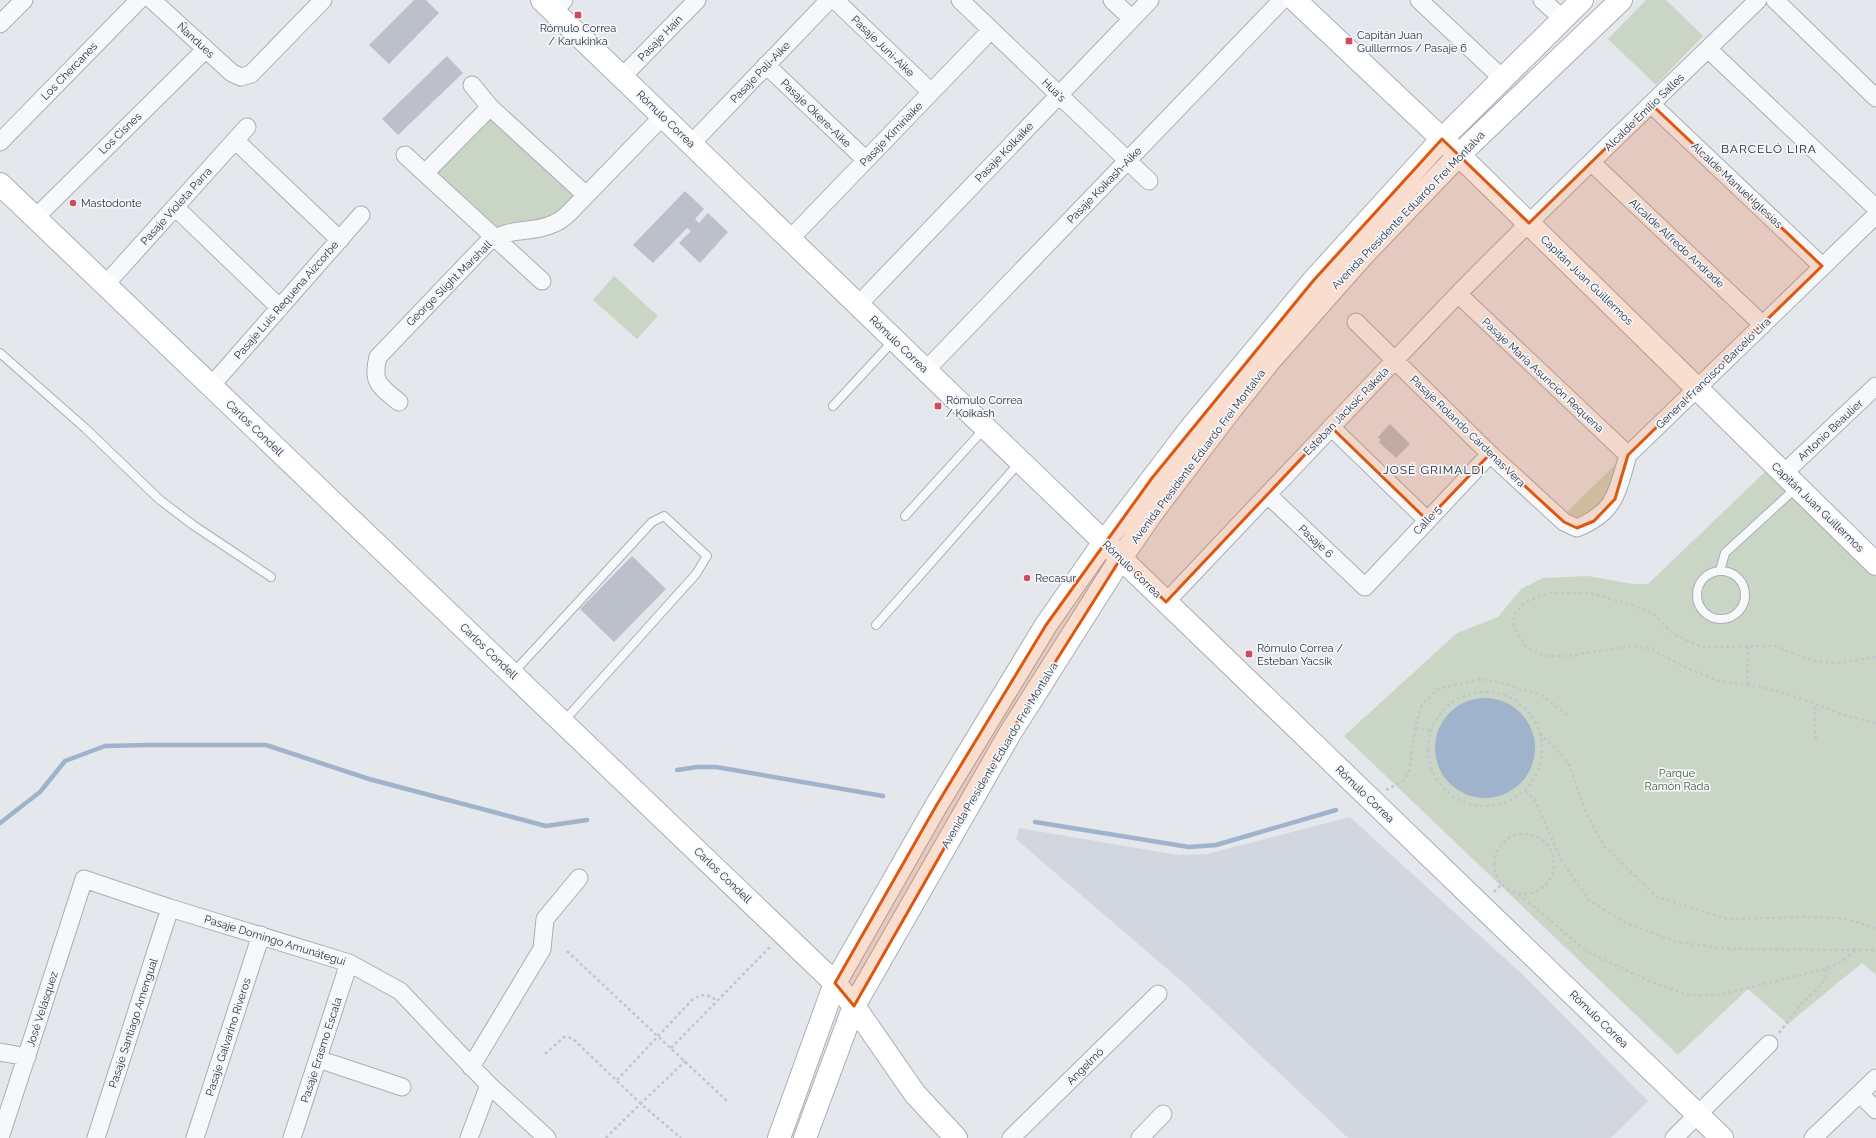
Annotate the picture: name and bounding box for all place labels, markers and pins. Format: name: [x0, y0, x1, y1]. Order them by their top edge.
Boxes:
marker: Rómulo Correa / Karukinka: [573, 10, 583, 20]
place label: Rómulo Correa / Karukinka: [540, 22, 616, 48]
place label: Capitán Juan Guillermos / Pasaje 6: [1357, 29, 1467, 55]
marker: Capitán Juan Guillermos / Pasaje 6: [1344, 36, 1354, 46]
place label: Mastodonte: [81, 197, 142, 210]
marker: Mastodonte: [68, 198, 78, 208]
place label: Rómulo Correa / Koikash: [946, 394, 1023, 420]
marker: Rómulo Correa / Koikash: [933, 401, 943, 411]
place label: Recasur: [1035, 572, 1076, 585]
marker: Recasur: [1022, 573, 1032, 583]
place label: Rómulo Correa / Esteban Yacsik: [1257, 642, 1343, 668]
marker: Rómulo Correa / Esteban Yacsik: [1244, 649, 1254, 659]

